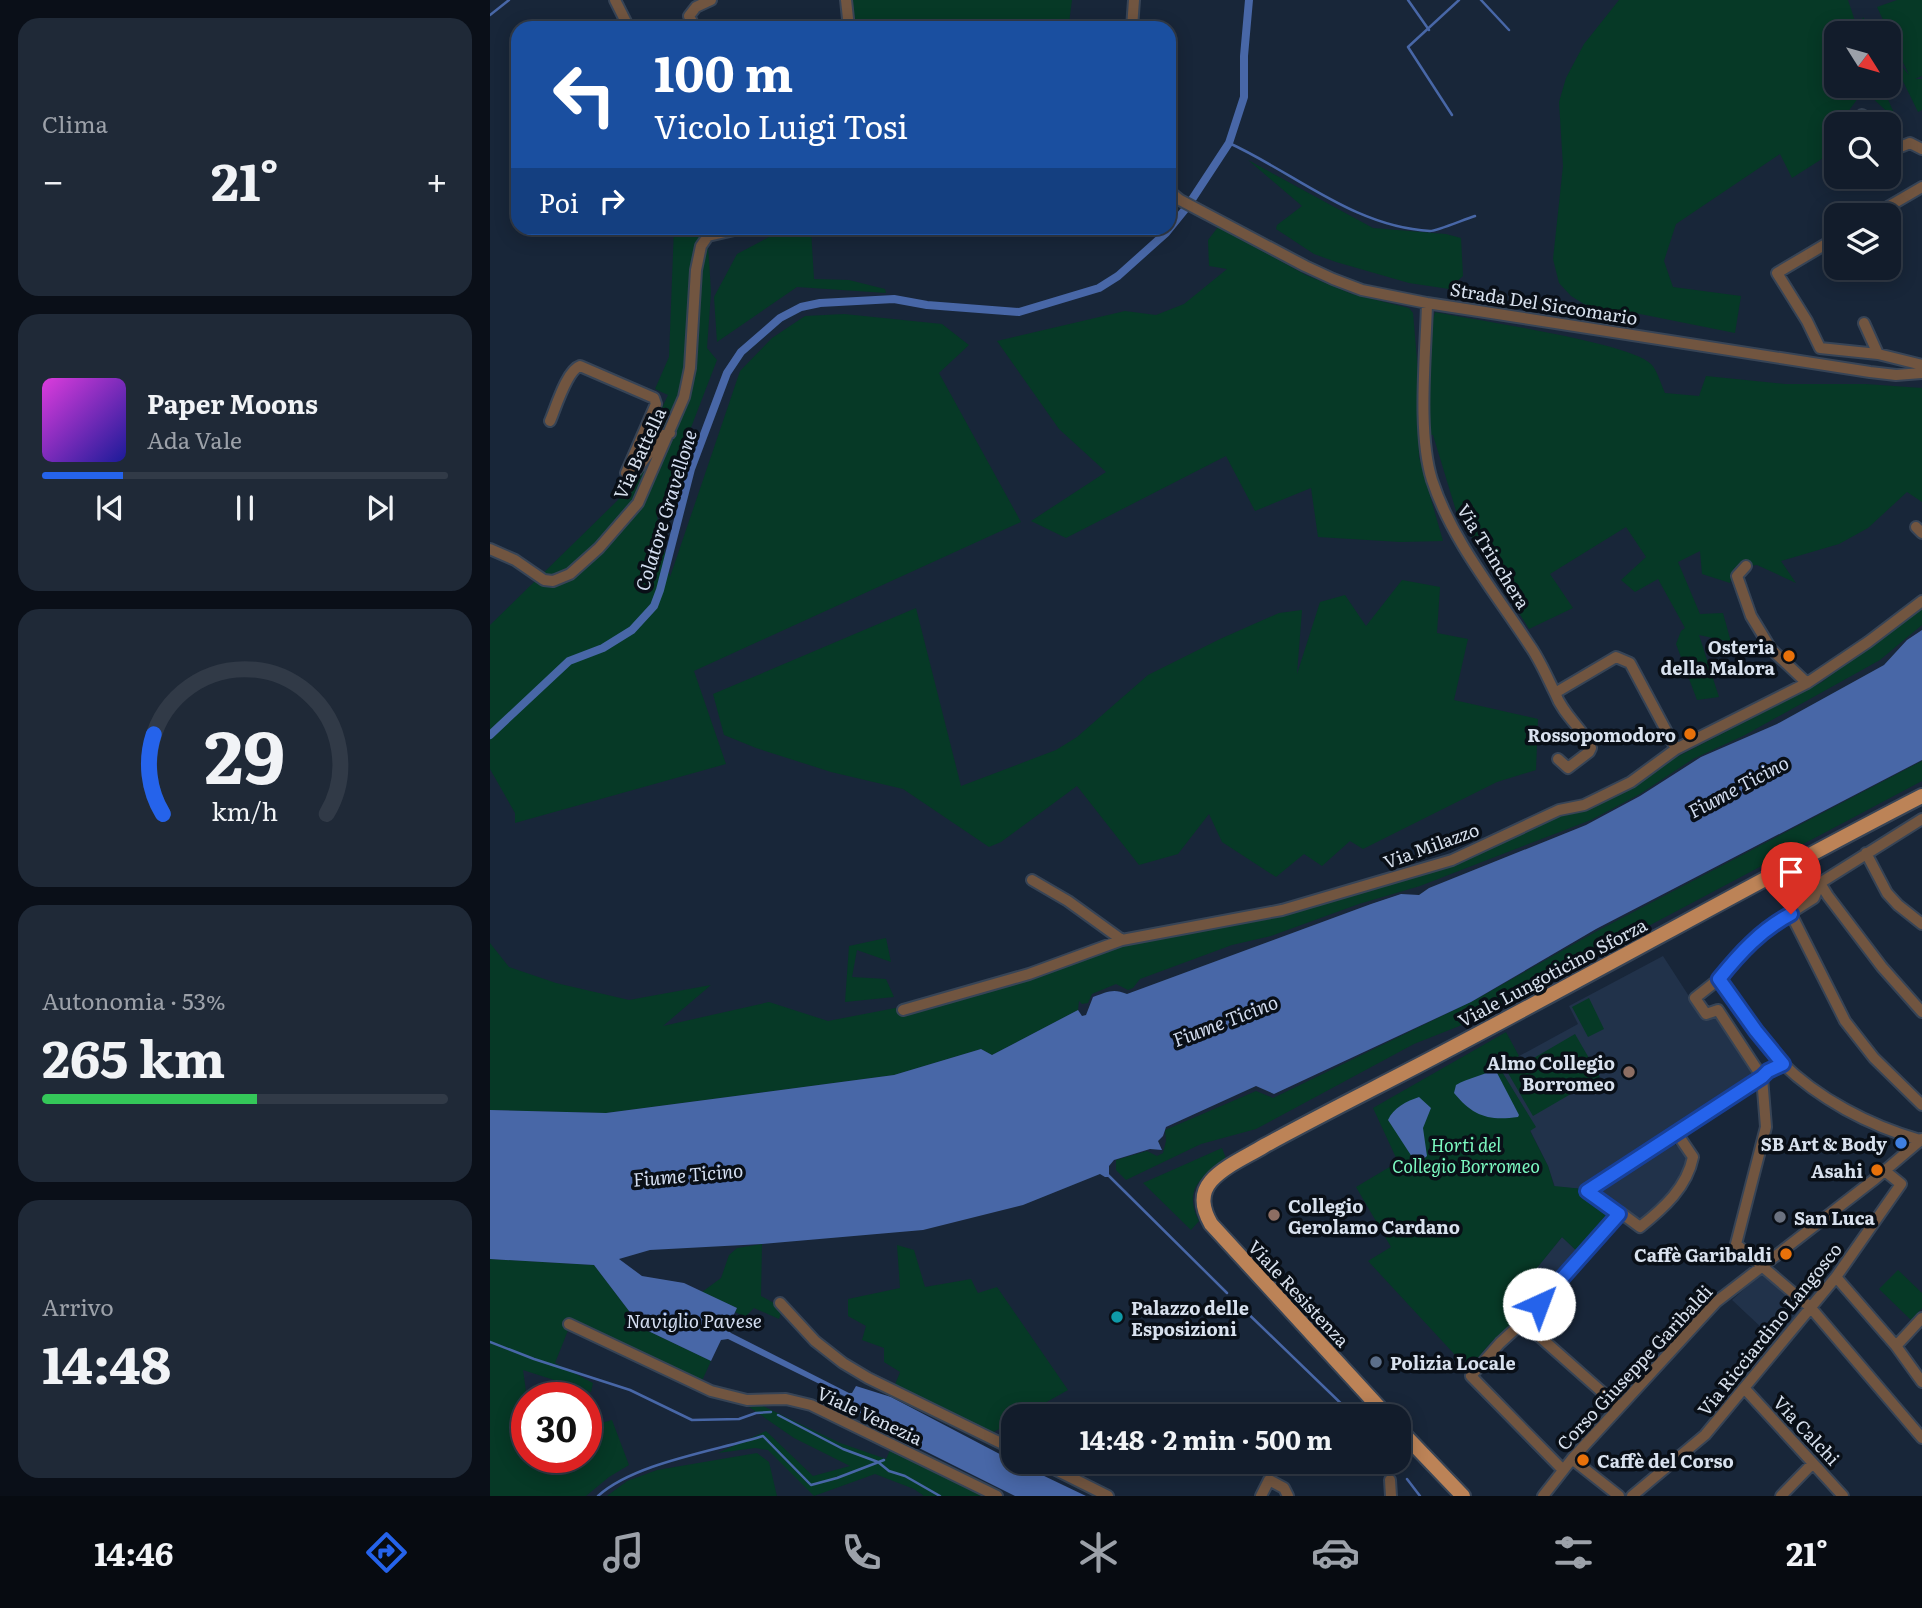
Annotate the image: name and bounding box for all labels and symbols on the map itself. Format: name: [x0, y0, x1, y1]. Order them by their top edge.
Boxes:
north arrow: [1824, 21, 1900, 98]
street label: Strada Del Siccomario: [1448, 275, 1640, 331]
street label: Via Battella: [606, 402, 672, 503]
water label: Colatore Gravellone: [627, 426, 703, 594]
street label: Via Trinchera: [1451, 498, 1537, 614]
place label: Osteria della Malora: [1661, 633, 1776, 681]
marker: Osteria della Malora: [1781, 648, 1797, 664]
place label: Rossopomodoro: [1527, 721, 1676, 748]
marker: Rossopomodoro: [1682, 726, 1698, 742]
water label: Fiume Ticino: [1683, 748, 1793, 824]
street label: Via Milazzo: [1379, 815, 1483, 875]
pin: [1761, 842, 1821, 914]
street label: Viale Lungoticino Sforza: [1453, 910, 1652, 1033]
water label: Fiume Ticino: [1168, 987, 1282, 1053]
place label: Almo Collegio Borromeo: [1487, 1049, 1615, 1097]
marker: Almo Collegio Borromeo: [1621, 1064, 1637, 1080]
place label: SB Art & Body: [1761, 1130, 1887, 1157]
park label: Horti del Collegio Borromeo: [1392, 1131, 1540, 1179]
marker: SB Art & Body: [1893, 1135, 1909, 1151]
water label: Fiume Ticino: [632, 1155, 744, 1193]
place label: Asahi: [1811, 1157, 1863, 1184]
marker: Asahi: [1869, 1162, 1885, 1178]
place label: Collegio Gerolamo Cardano: [1288, 1192, 1460, 1240]
place label: San Luca: [1794, 1204, 1875, 1231]
marker: Collegio Gerolamo Cardano: [1266, 1207, 1282, 1223]
marker: San Luca: [1772, 1209, 1788, 1225]
street label: Viale Resistenza: [1242, 1233, 1356, 1353]
street label: Via Ricciardino Langosco: [1690, 1236, 1848, 1422]
place label: Caffè Garibaldi: [1634, 1241, 1772, 1268]
marker: Caffè Garibaldi: [1778, 1246, 1794, 1262]
position arrow: [1502, 1267, 1576, 1341]
street label: Corso Giuseppe Garibaldi: [1550, 1278, 1718, 1456]
place label: Palazzo delle Esposizioni: [1131, 1294, 1249, 1342]
water label: Naviglio Pavese: [626, 1306, 762, 1334]
marker: Palazzo delle Esposizioni: [1109, 1309, 1125, 1325]
place label: Polizia Locale: [1390, 1349, 1516, 1376]
marker: Polizia Locale: [1368, 1354, 1384, 1370]
street label: Viale Venezia: [813, 1379, 927, 1451]
speed limit sign: 30: [511, 1382, 602, 1473]
street label: Via Calchi: [1767, 1389, 1847, 1471]
place label: Caffè del Corso: [1597, 1447, 1734, 1474]
marker: Caffè del Corso: [1575, 1452, 1591, 1468]

